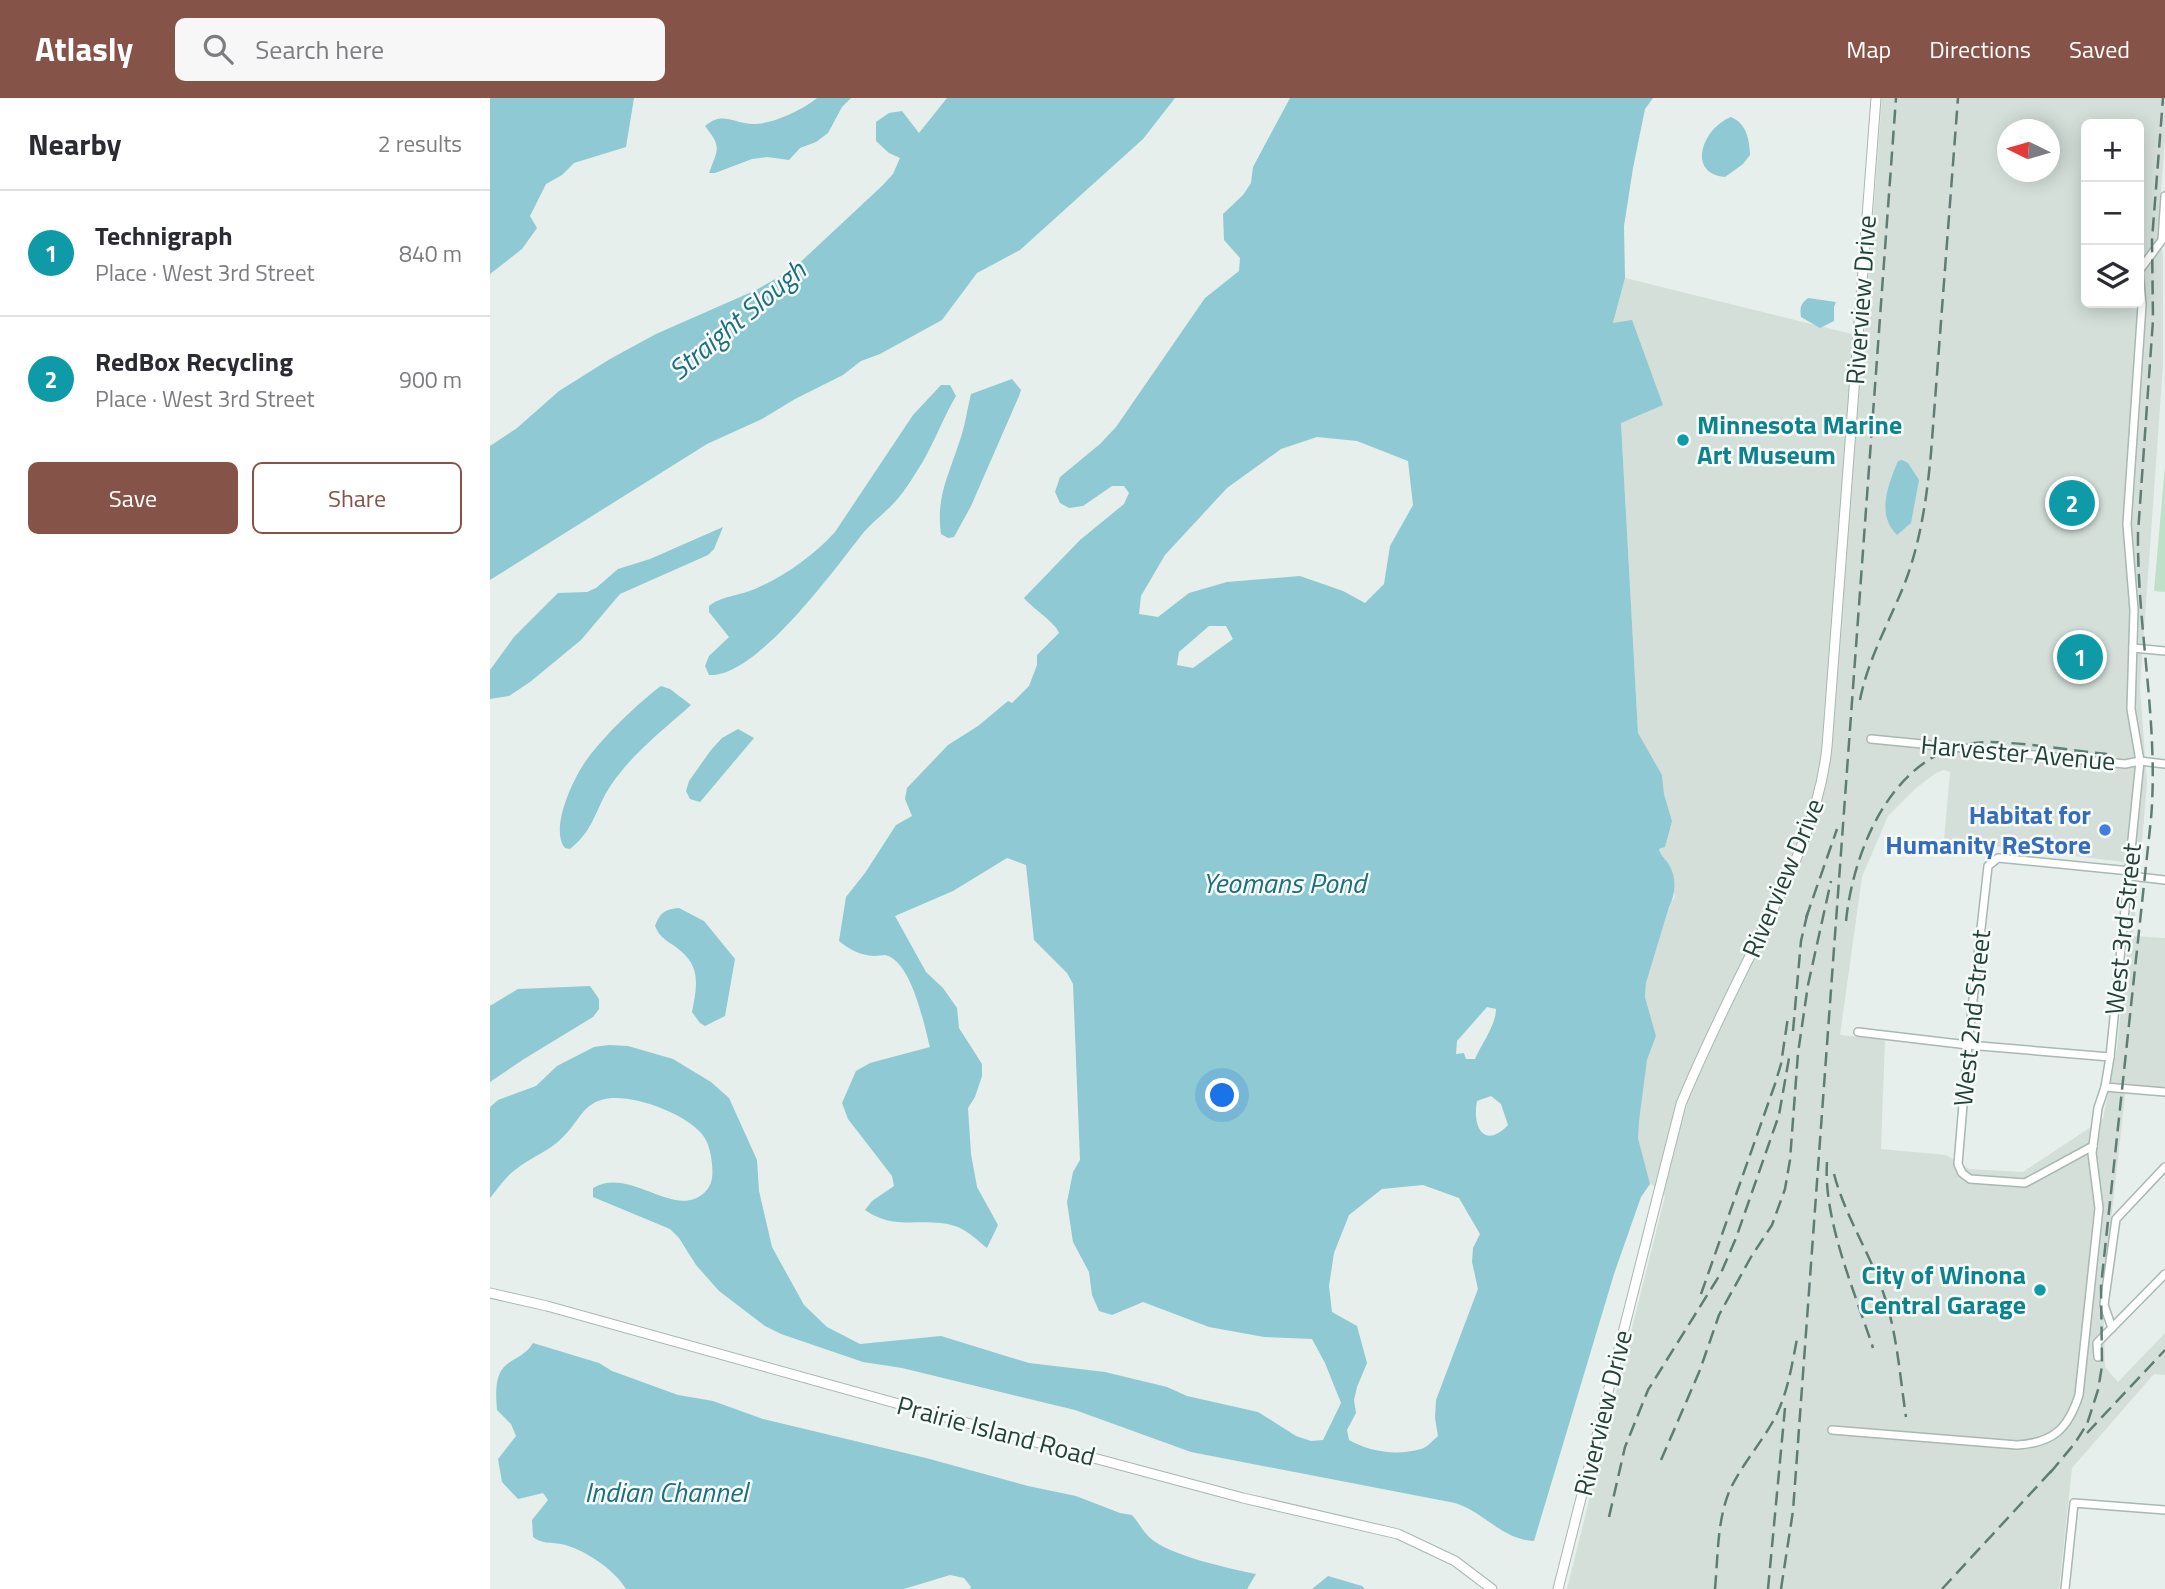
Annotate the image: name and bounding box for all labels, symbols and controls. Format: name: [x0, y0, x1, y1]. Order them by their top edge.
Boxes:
search box: [175, 18, 665, 81]
text: Atlasly: [35, 24, 133, 74]
icon: search: [199, 30, 237, 68]
text: Search here: [255, 30, 384, 69]
text: Map: [1846, 31, 1891, 67]
text: Directions: [1929, 31, 2031, 67]
text: Saved: [2069, 31, 2130, 67]
north arrow: [1997, 119, 2060, 182]
map controls: [2081, 119, 2144, 308]
button: +: [2081, 119, 2144, 182]
text: Nearby: [28, 121, 121, 167]
text: 2 results: [378, 126, 462, 161]
button: −: [2081, 182, 2144, 245]
street label: Riverview Drive: [1835, 214, 1886, 386]
text: Technigraph: [95, 216, 233, 255]
text: 1: [45, 236, 57, 271]
text: 840 m: [399, 236, 462, 271]
button: layers: [2081, 245, 2144, 308]
water label: Straight Slough: [659, 249, 816, 390]
text: Place · West 3rd Street: [95, 255, 315, 290]
text: RedBox Recycling: [95, 342, 293, 381]
text: 2: [45, 362, 57, 397]
text: 900 m: [399, 362, 462, 397]
text: Place · West 3rd Street: [95, 381, 315, 416]
place label: Minnesota Marine Art Museum: [1697, 405, 1902, 474]
marker: Minnesota Marine Art Museum: [1675, 432, 1691, 448]
button: Save: [28, 462, 238, 534]
button: Share: [252, 462, 462, 534]
pin: 2: [2049, 477, 2095, 529]
pin: 1: [2057, 631, 2103, 683]
street label: Harvester Avenue: [1919, 725, 2117, 780]
street label: Riverview Drive: [1731, 792, 1834, 964]
place label: Habitat for Humanity ReStore: [1885, 795, 2091, 864]
marker: Habitat for Humanity ReStore: [2097, 822, 2113, 838]
street label: West 3rd Street: [2094, 841, 2151, 1017]
water label: Yeomans Pond: [1202, 861, 1369, 904]
street label: West 2nd Street: [1943, 928, 2000, 1108]
your location: [1205, 1078, 1239, 1112]
place label: City of Winona Central Garage: [1860, 1255, 2026, 1324]
marker: City of Winona Central Garage: [2032, 1282, 2048, 1298]
street label: Riverview Drive: [1563, 1326, 1642, 1500]
street label: Prairie Island Road: [893, 1385, 1100, 1476]
water label: Indian Channel: [584, 1470, 751, 1513]

